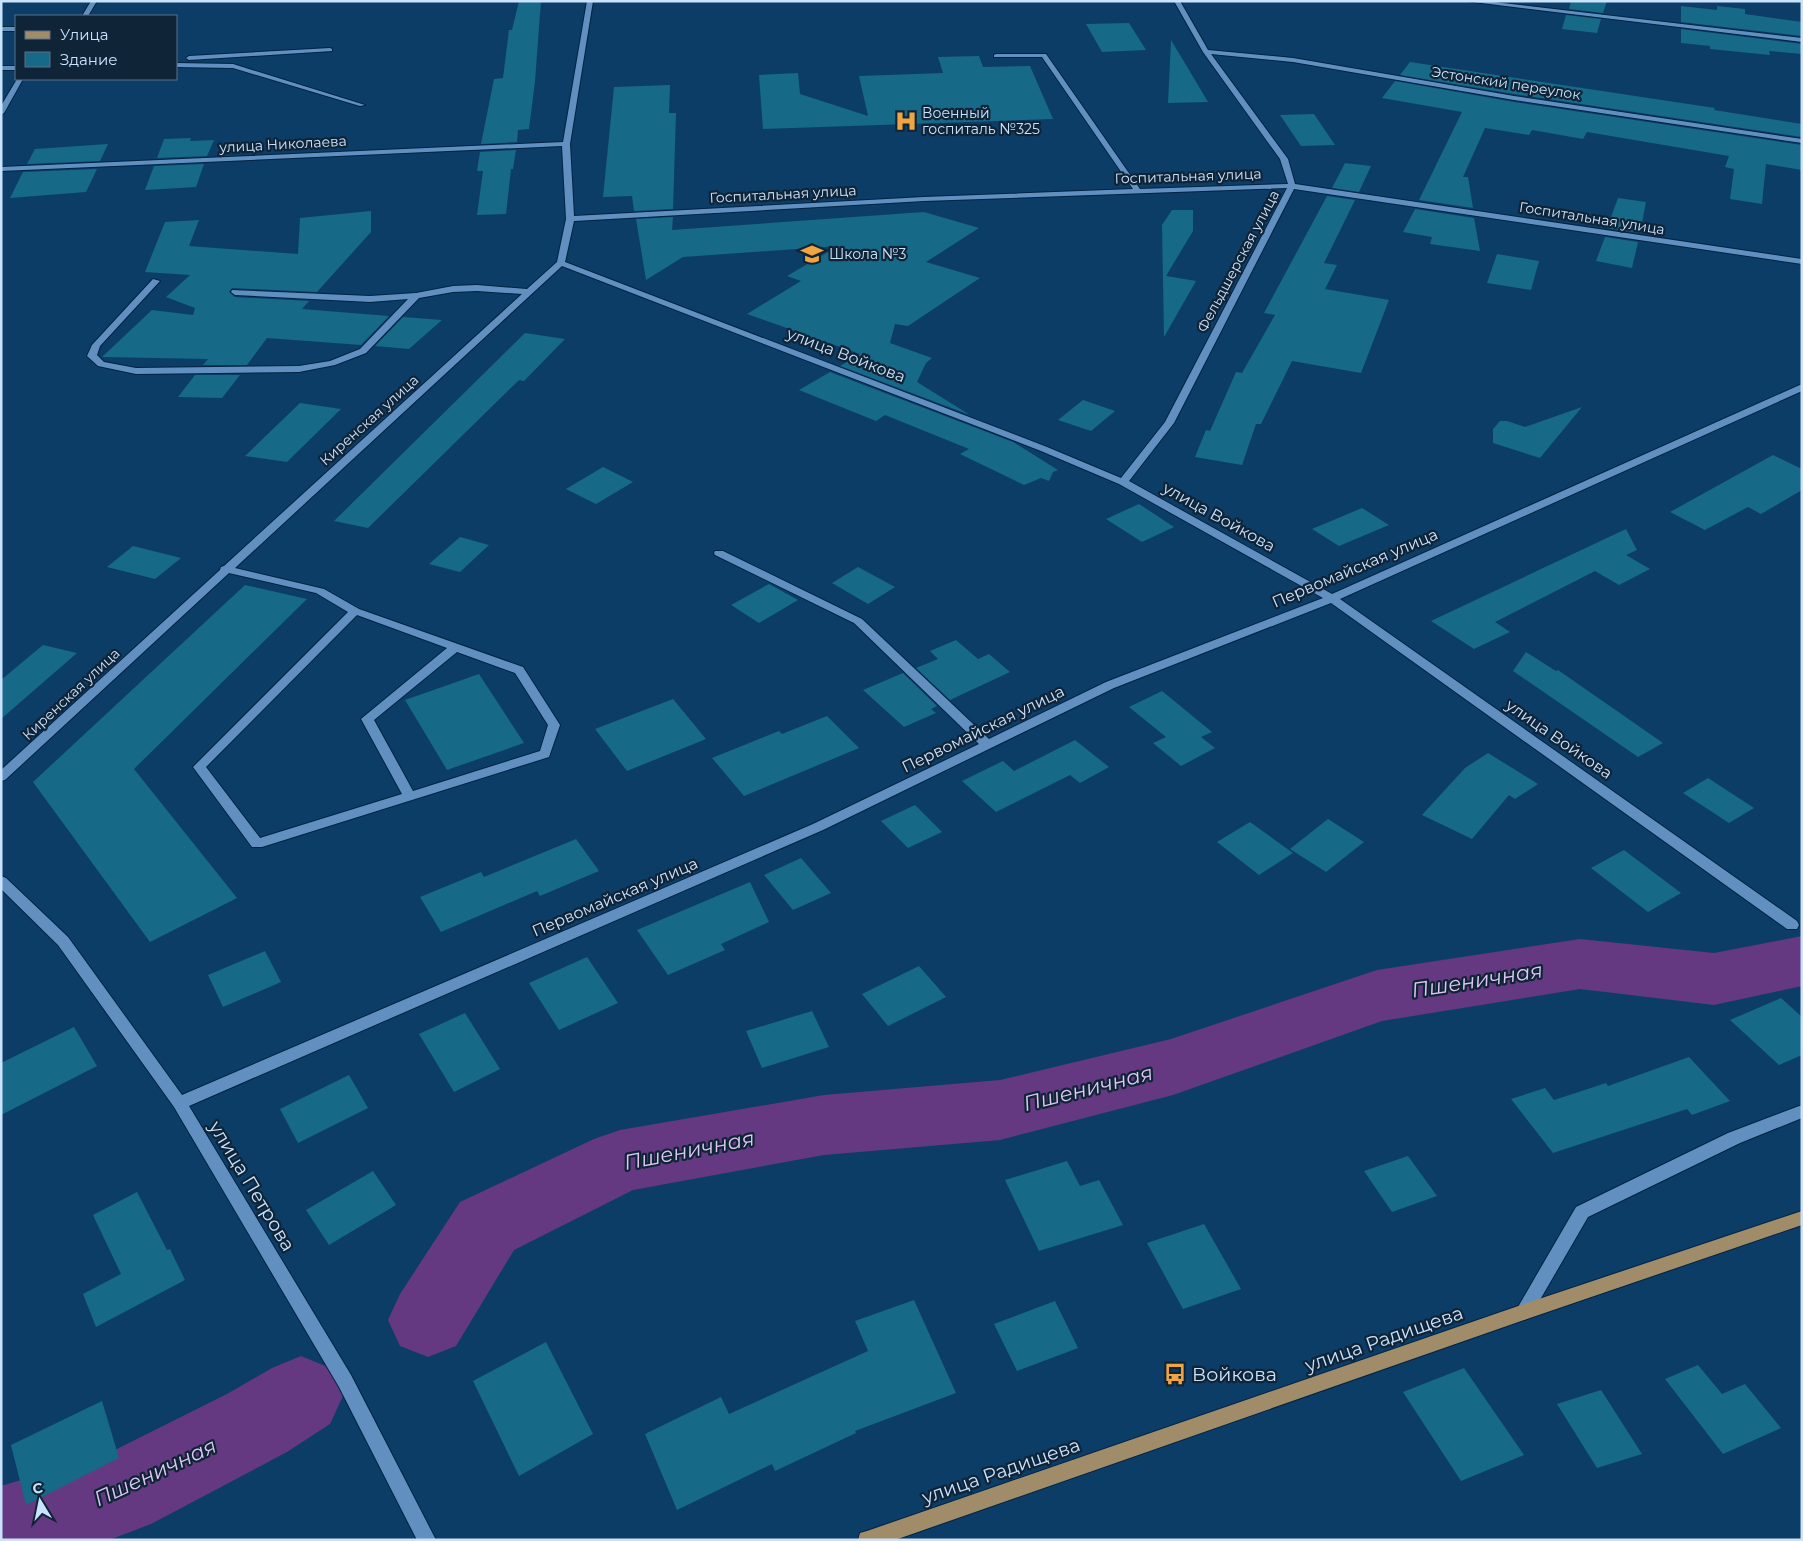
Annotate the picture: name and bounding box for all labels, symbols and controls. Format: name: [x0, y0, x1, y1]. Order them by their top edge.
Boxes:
legend: [15, 15, 178, 80]
text: Улица: [60, 25, 108, 44]
text: Здание: [60, 50, 118, 69]
street label: Эстонский переулок: [1430, 62, 1582, 104]
place label: Военный госпиталь №325: [922, 104, 1040, 138]
hospital icon: Военный госпиталь №325: [893, 108, 919, 134]
street label: улица Николаева: [218, 132, 347, 156]
street label: Госпитальная улица: [1114, 164, 1262, 188]
street label: Госпитальная улица: [709, 181, 857, 207]
street label: Фельдшерская улица: [1193, 187, 1283, 335]
street label: Госпитальная улица: [1518, 198, 1666, 238]
school or university icon: Школа №3: [799, 241, 825, 267]
place label: Школа №3: [829, 245, 907, 263]
street label: улица Войкова: [783, 323, 908, 386]
street label: Киренская улица: [316, 371, 422, 469]
street label: улица Войкова: [1159, 478, 1279, 556]
street label: Первомайская улица: [1269, 524, 1441, 612]
street label: Киренская улица: [18, 644, 124, 744]
street label: Первомайская улица: [899, 681, 1067, 777]
street label: улица Войкова: [1501, 695, 1616, 783]
street label: Первомайская улица: [529, 853, 701, 941]
water label: Пшеничная: [1410, 957, 1544, 1003]
water label: Пшеничная: [1021, 1060, 1155, 1116]
street label: улица Петрова: [204, 1116, 300, 1255]
water label: Пшеничная: [622, 1125, 756, 1175]
street label: улица Радищева: [1301, 1301, 1466, 1377]
bus stop icon: Войкова: [1162, 1361, 1188, 1387]
place label: Войкова: [1192, 1363, 1277, 1386]
water label: Пшеничная: [90, 1433, 220, 1511]
street label: улица Радищева: [918, 1433, 1083, 1509]
north arrow: [15, 1476, 65, 1526]
text: С: [31, 1478, 44, 1498]

